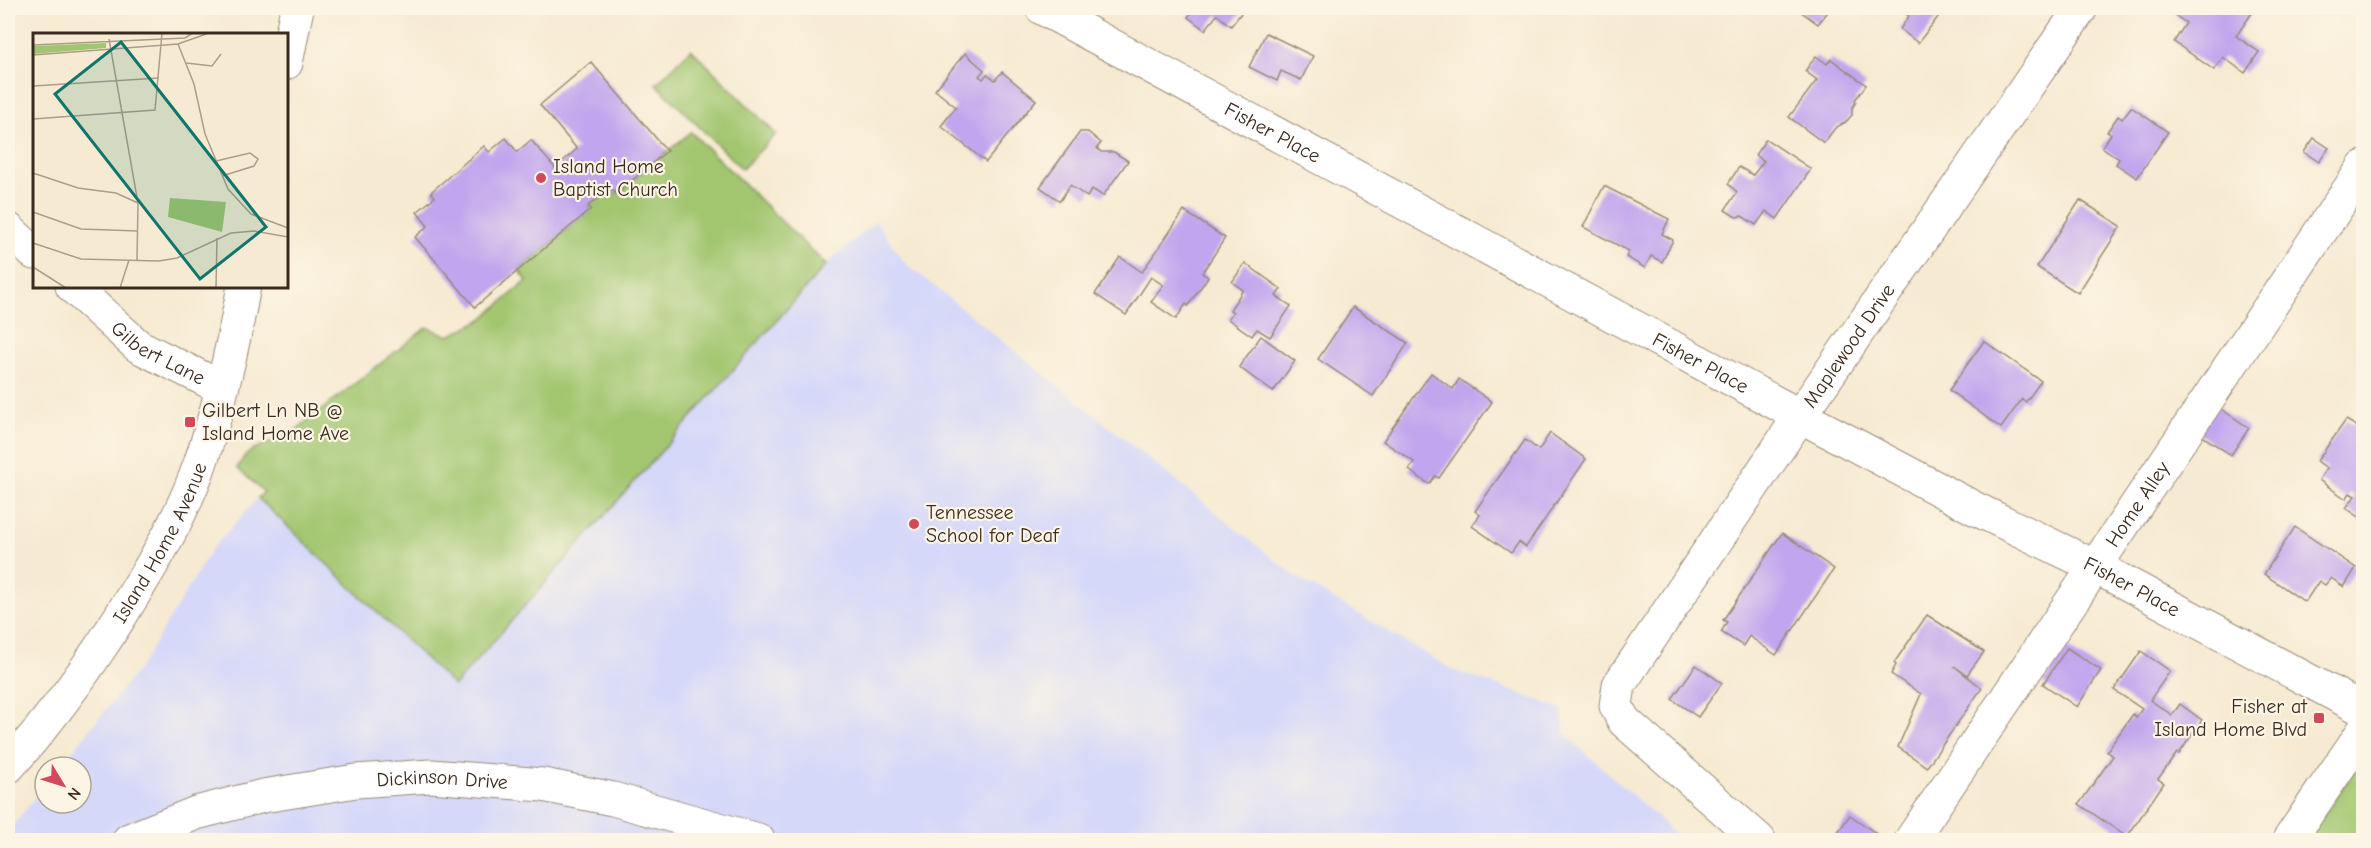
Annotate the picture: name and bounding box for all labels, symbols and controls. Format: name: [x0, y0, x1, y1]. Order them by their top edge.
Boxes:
inset map: [33, 33, 288, 288]
street label: Fisher Place: [1221, 98, 1324, 168]
place label: Island Home Baptist Church: [553, 155, 678, 201]
marker: Island Home Baptist Church: [534, 171, 548, 185]
street label: Maplewood Drive: [1798, 279, 1900, 412]
street label: Gilbert Lane: [106, 316, 209, 390]
street label: Fisher Place: [1649, 328, 1752, 398]
place label: Gilbert Ln NB @ Island Home Ave: [202, 399, 349, 445]
marker: Gilbert Ln NB @ Island Home Ave: [183, 415, 197, 429]
street label: Home Alley: [2101, 457, 2174, 551]
street label: Island Home Avenue: [108, 460, 212, 627]
place label: Tennessee School for Deaf: [926, 501, 1060, 547]
marker: Tennessee School for Deaf: [907, 517, 921, 531]
street label: Fisher Place: [2080, 552, 2184, 622]
place label: Fisher at Island Home Blvd: [2154, 695, 2308, 741]
marker: Fisher at Island Home Blvd: [2312, 711, 2326, 725]
north arrow: [33, 755, 93, 815]
street label: Dickinson Drive: [376, 765, 509, 794]
text: N: [64, 784, 84, 803]

